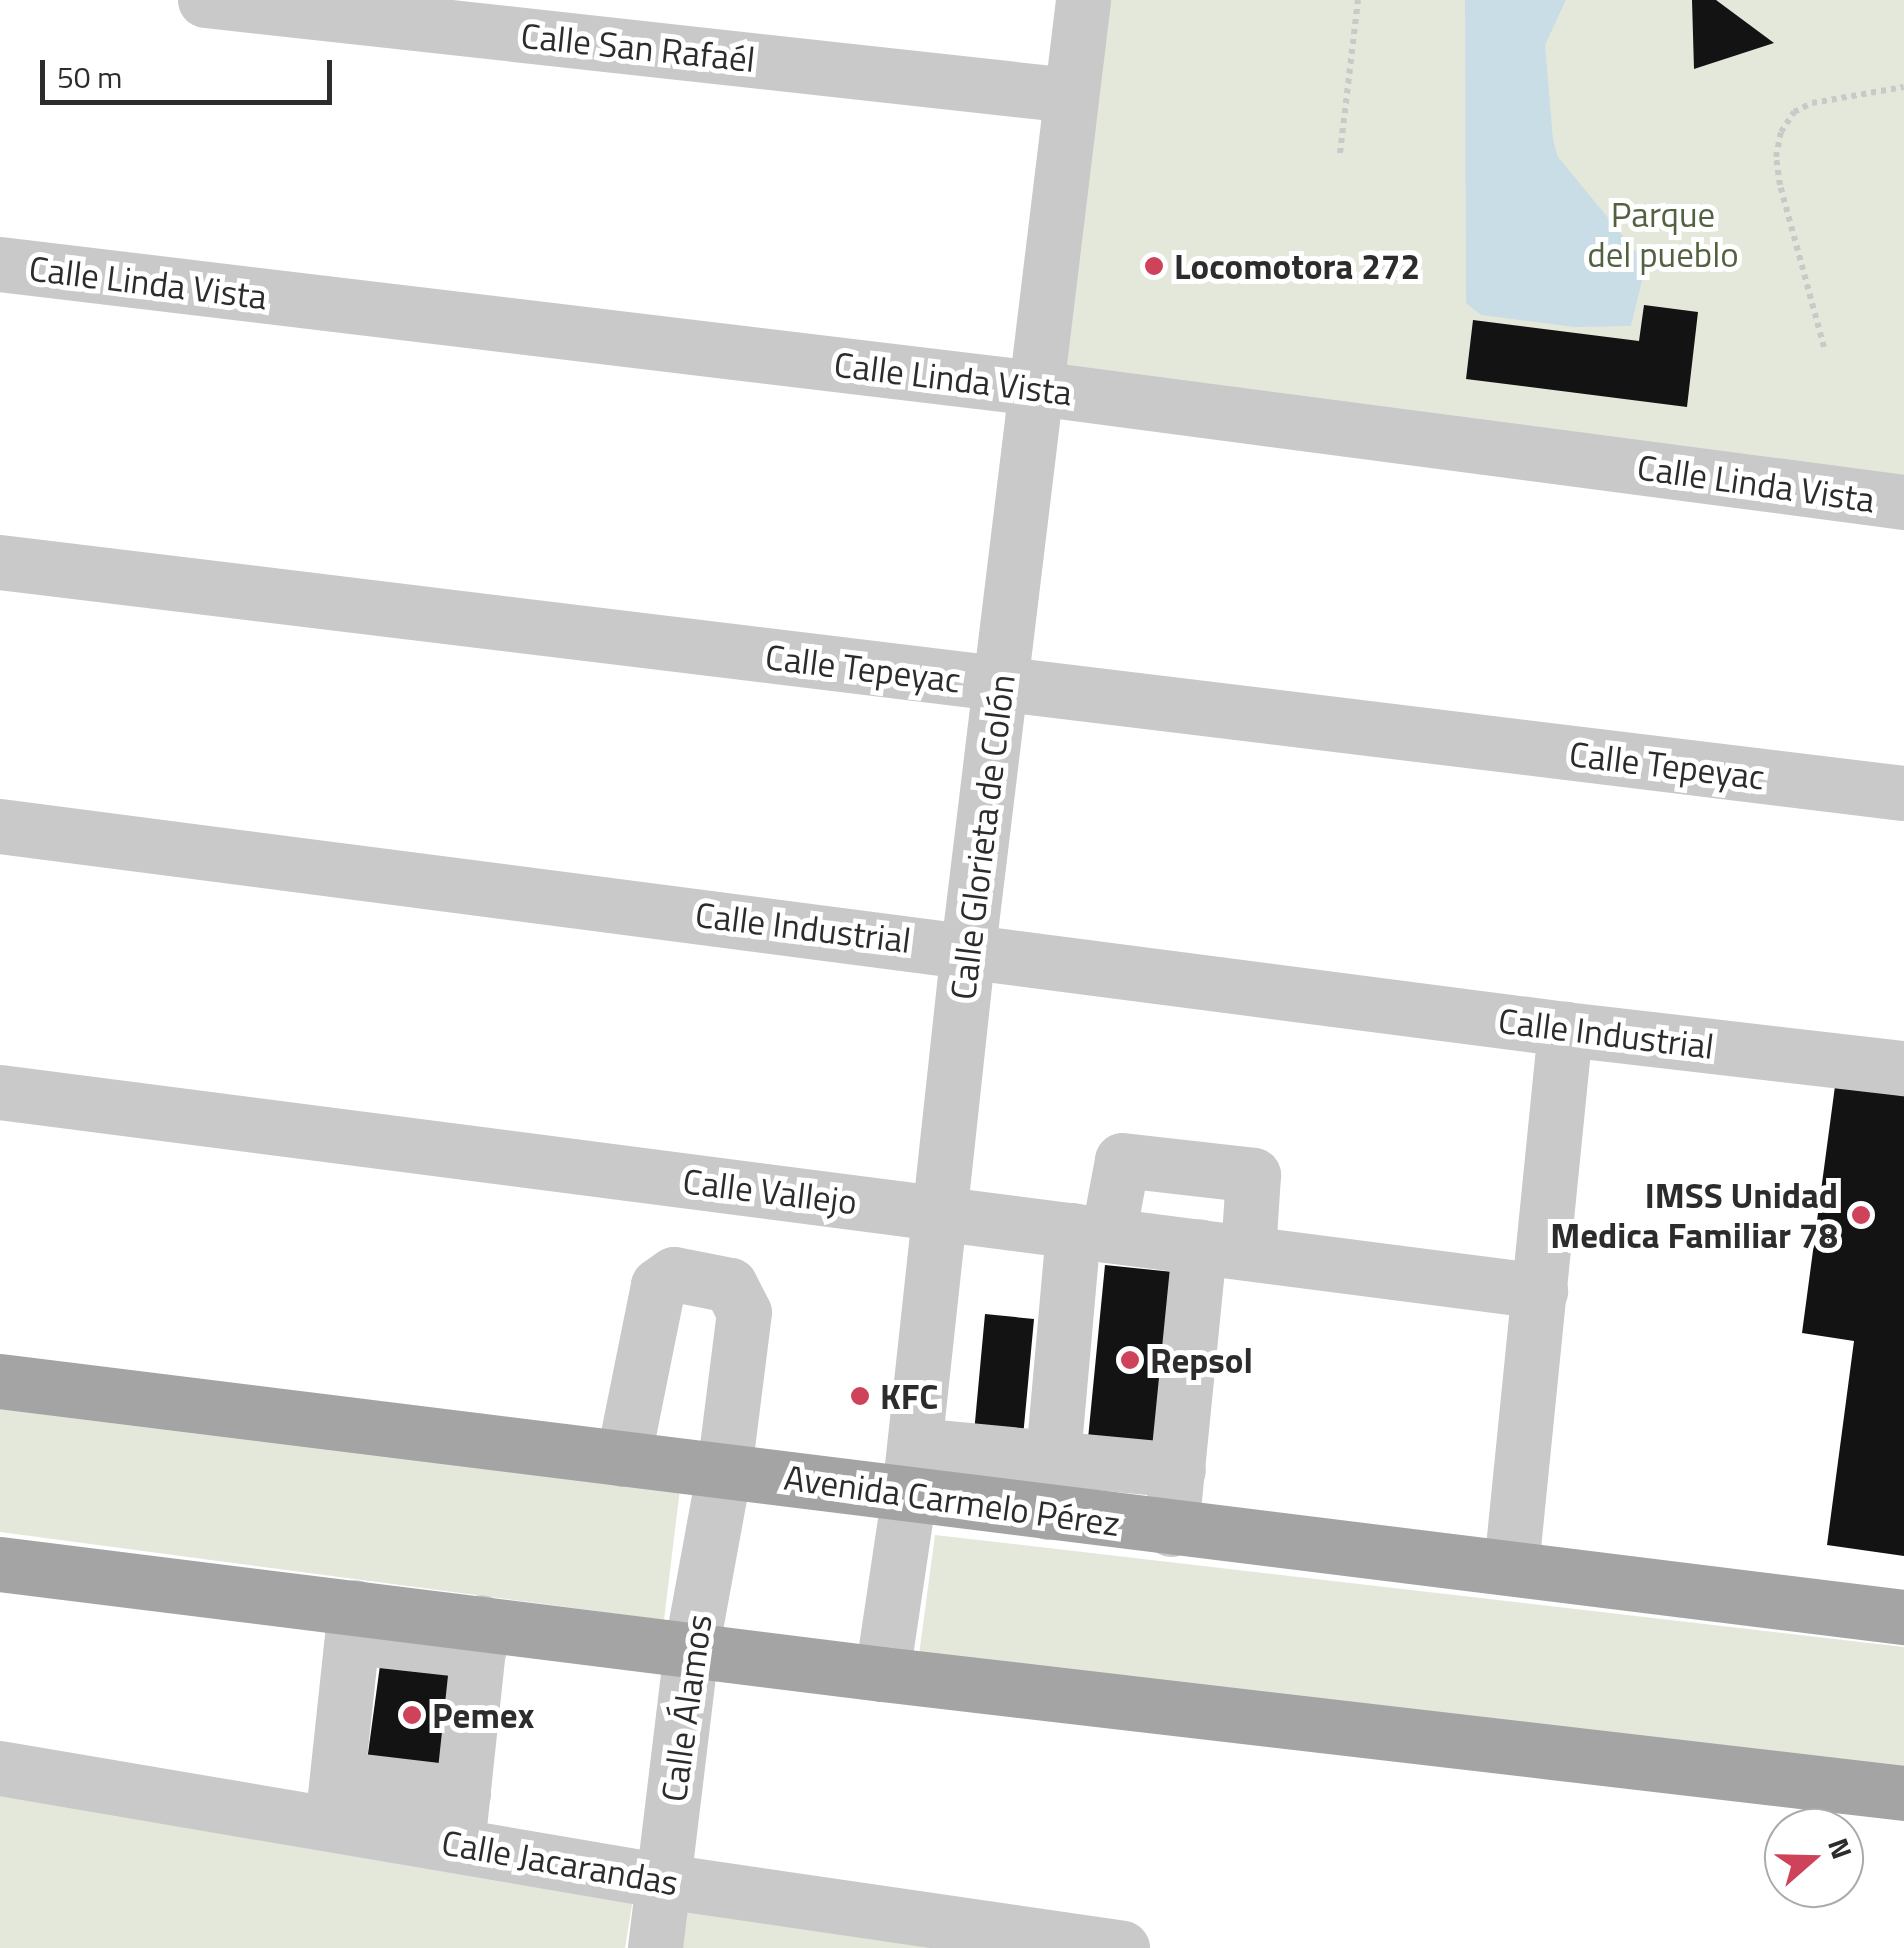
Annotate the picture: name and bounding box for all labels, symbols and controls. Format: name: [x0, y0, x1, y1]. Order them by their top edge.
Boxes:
street label: Calle San Rafaél: [519, 14, 757, 80]
scale bar: [45, 40, 338, 102]
text: 50 m: [57, 54, 122, 100]
park label: Parque del pueblo: [1587, 193, 1739, 275]
place label: Locomotora 272: [1174, 245, 1420, 287]
street label: Calle Linda Vista: [27, 247, 269, 317]
marker: Locomotora 272: [1143, 255, 1165, 277]
street label: Calle Linda Vista: [832, 343, 1074, 413]
street label: Calle Linda Vista: [1635, 446, 1877, 520]
street label: Calle Tepeyac: [763, 635, 963, 701]
street label: Calle Glorieta de Colón: [941, 672, 1023, 1002]
street label: Calle Tepeyac: [1567, 732, 1767, 798]
street label: Calle Industrial: [693, 893, 913, 961]
street label: Calle Industrial: [1496, 999, 1716, 1067]
street label: Calle Vallejo: [681, 1159, 859, 1223]
place label: IMSS Unidad Medica Familiar 78: [1550, 1174, 1838, 1256]
marker: IMSS Unidad Medica Familiar 78: [1848, 1202, 1874, 1228]
place label: Repsol: [1150, 1339, 1253, 1381]
marker: Repsol: [1119, 1349, 1141, 1371]
place label: KFC: [880, 1375, 938, 1417]
marker: KFC: [849, 1385, 871, 1407]
street label: Avenida Carmelo Pérez: [782, 1456, 1122, 1544]
street label: Calle Álamos: [652, 1612, 720, 1804]
place label: Pemex: [432, 1694, 534, 1736]
marker: Pemex: [401, 1704, 423, 1726]
north arrow: [1764, 1808, 1864, 1908]
street label: Calle Jacarandas: [439, 1821, 681, 1903]
text: N: [1817, 1832, 1864, 1865]

